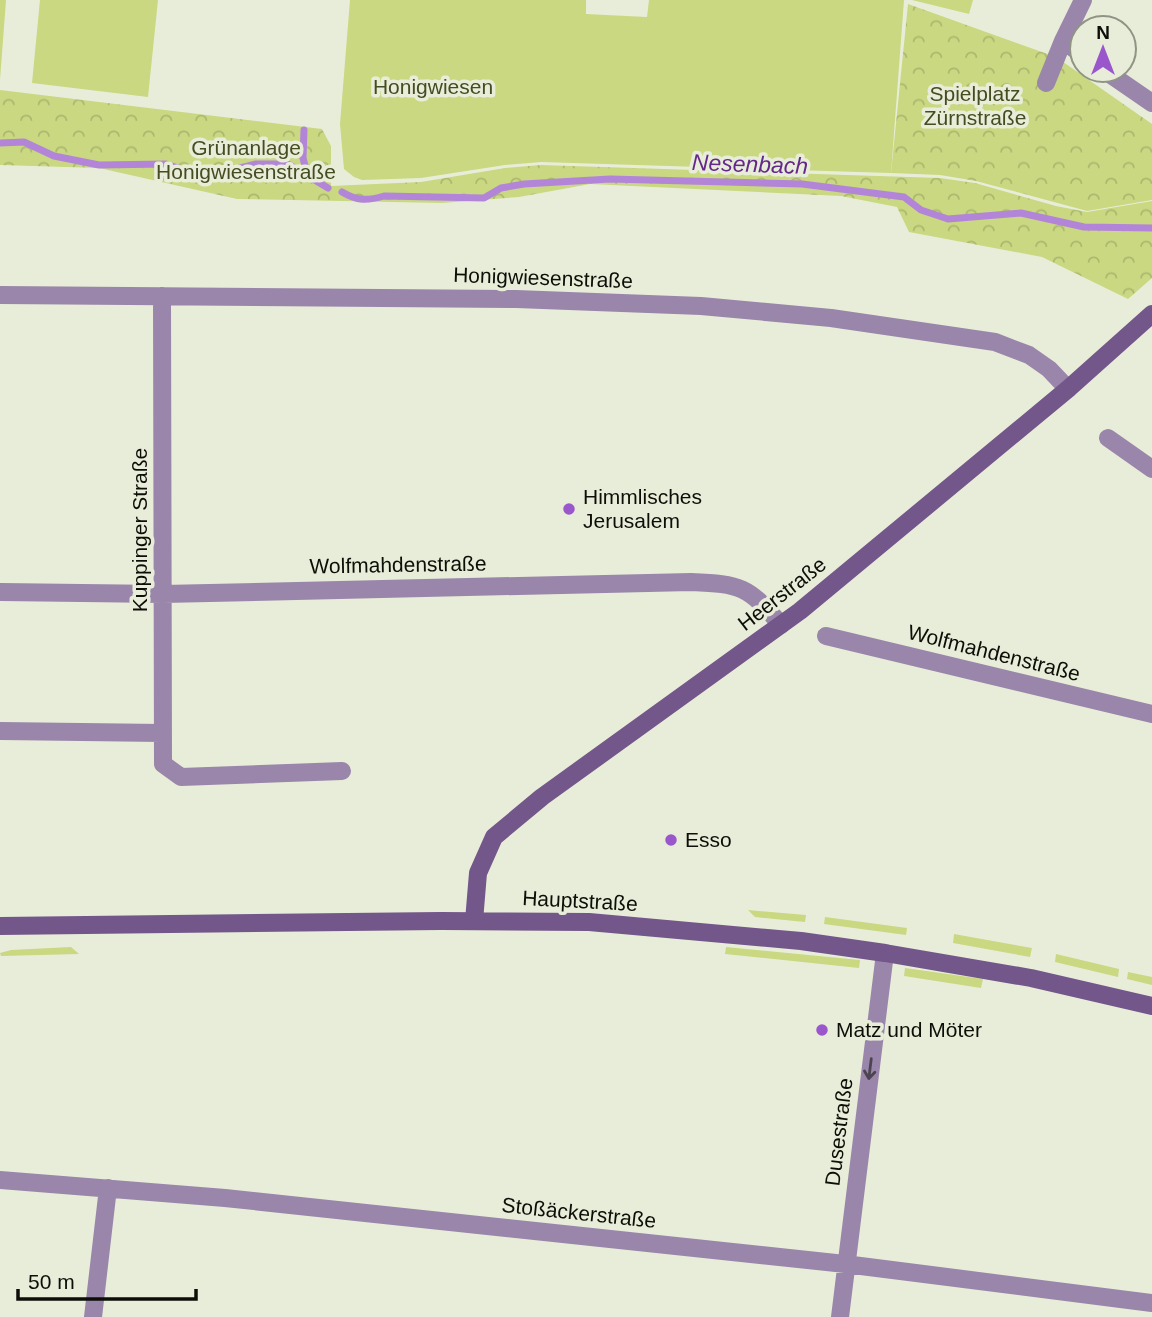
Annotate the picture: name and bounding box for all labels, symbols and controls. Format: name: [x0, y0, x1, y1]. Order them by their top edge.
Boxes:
north arrow: [1068, 14, 1138, 84]
text: N: [1096, 22, 1110, 43]
park label: Honigwiesen: [373, 75, 493, 98]
park label: Spielplatz Zürnstraße: [924, 82, 1026, 129]
park label: Grünanlage Honigwiesenstraße: [156, 136, 336, 183]
water label: Nesenbach: [691, 149, 809, 179]
street label: Honigwiesenstraße: [453, 263, 633, 292]
street label: Kuppinger Straße: [128, 448, 151, 612]
place label: Himmlisches Jerusalem: [583, 485, 702, 532]
marker: Himmlisches Jerusalem: [561, 501, 577, 517]
street label: Wolfmahdenstraße: [309, 551, 487, 578]
street label: Heerstraße: [733, 552, 830, 635]
street label: Wolfmahdenstraße: [905, 620, 1083, 685]
place label: Esso: [685, 828, 732, 851]
marker: Esso: [663, 832, 679, 848]
street label: Hauptstraße: [522, 886, 638, 915]
place label: Matz und Möter: [836, 1018, 982, 1041]
marker: Matz und Möter: [814, 1022, 830, 1038]
one-way arrow: [863, 1057, 876, 1080]
street label: Dusestraße: [820, 1077, 857, 1187]
street label: Stoßäckerstraße: [501, 1193, 657, 1232]
scale bar: [18, 1258, 196, 1302]
text: 50 m: [28, 1270, 75, 1293]

